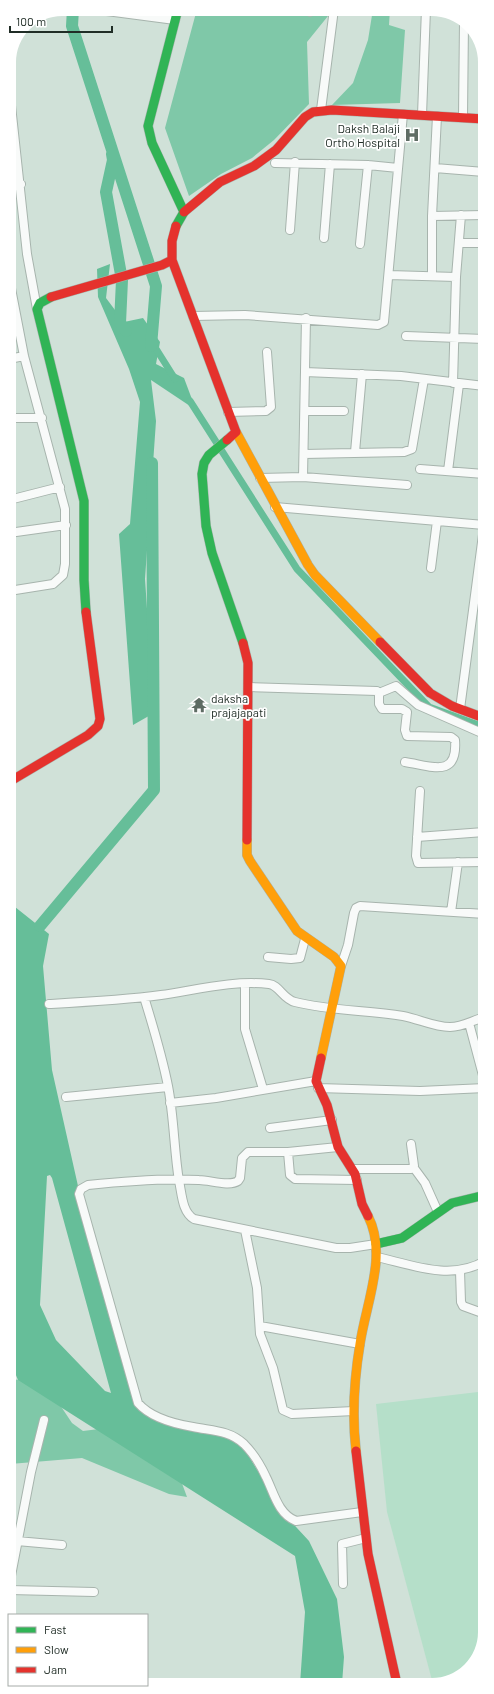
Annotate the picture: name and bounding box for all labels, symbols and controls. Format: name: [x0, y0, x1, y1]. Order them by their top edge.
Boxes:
scale bar: [10, 8, 112, 34]
text: 100 m: [16, 14, 46, 28]
place label: Daksh Balaji Ortho Hospital: [325, 121, 400, 149]
hospital icon: Daksh Balaji Ortho Hospital: [403, 126, 421, 144]
place label: daksha prajajapati: [211, 691, 266, 719]
temple icon: daksha prajajapati: [190, 696, 208, 714]
legend: [8, 1614, 148, 1686]
text: Fast: [44, 1622, 67, 1636]
text: Slow: [44, 1642, 69, 1656]
text: Jam: [44, 1662, 67, 1676]

